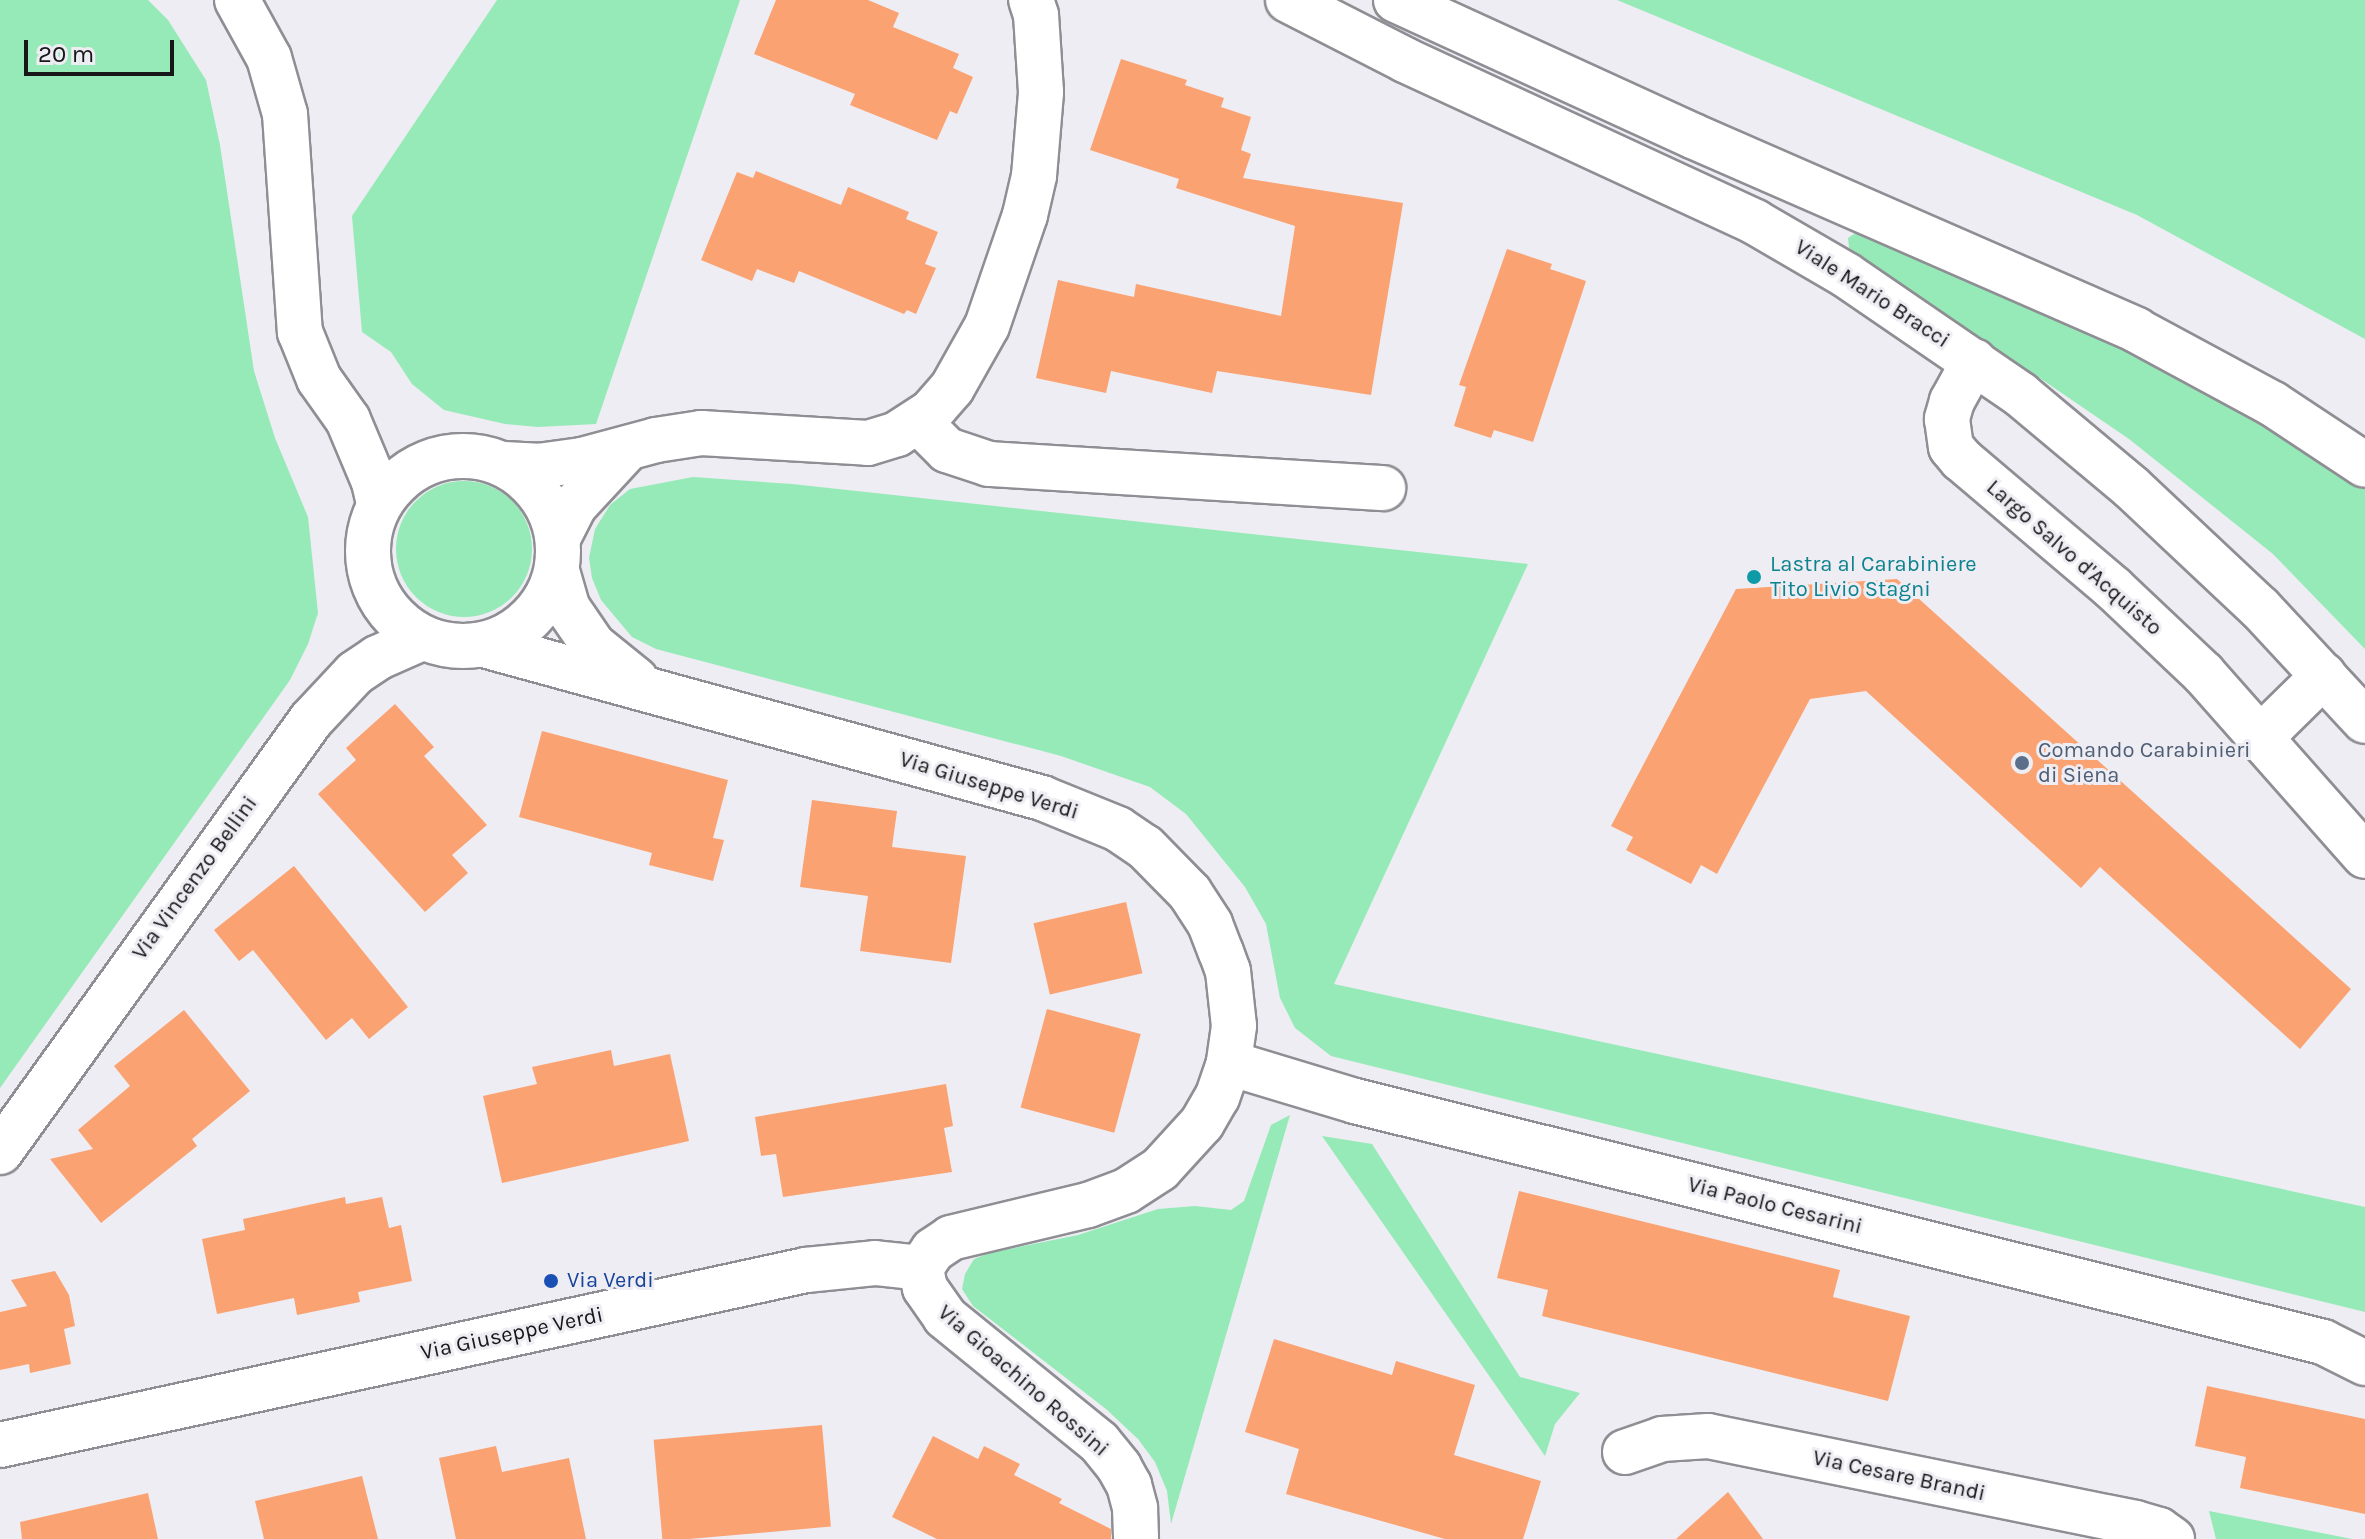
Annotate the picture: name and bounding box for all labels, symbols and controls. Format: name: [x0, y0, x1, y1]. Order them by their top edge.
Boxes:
scale bar: [28, 24, 178, 74]
text: 20 m: [38, 40, 94, 68]
street label: Viale Mario Bracci: [1790, 234, 1954, 354]
street label: Largo Salvo d'Acquisto: [1981, 475, 2167, 641]
place label: Lastra al Carabiniere Tito Livio Stagni: [1770, 551, 1977, 602]
marker: Lastra al Carabiniere Tito Livio Stagni: [1745, 568, 1763, 586]
place label: Comando Carabinieri di Siena: [2038, 737, 2251, 788]
street label: Via Giuseppe Verdi: [896, 746, 1082, 826]
marker: Comando Carabinieri di Siena: [2013, 754, 2031, 772]
street label: Via Vincenzo Bellini: [127, 791, 263, 965]
street label: Via Paolo Cesarini: [1685, 1172, 1865, 1240]
place label: Via Verdi: [567, 1268, 654, 1294]
marker: Via Verdi: [542, 1272, 560, 1290]
street label: Via Gioachino Rossini: [932, 1300, 1114, 1462]
street label: Via Giuseppe Verdi: [418, 1302, 606, 1366]
street label: Via Cesare Brandi: [1810, 1445, 1988, 1507]

